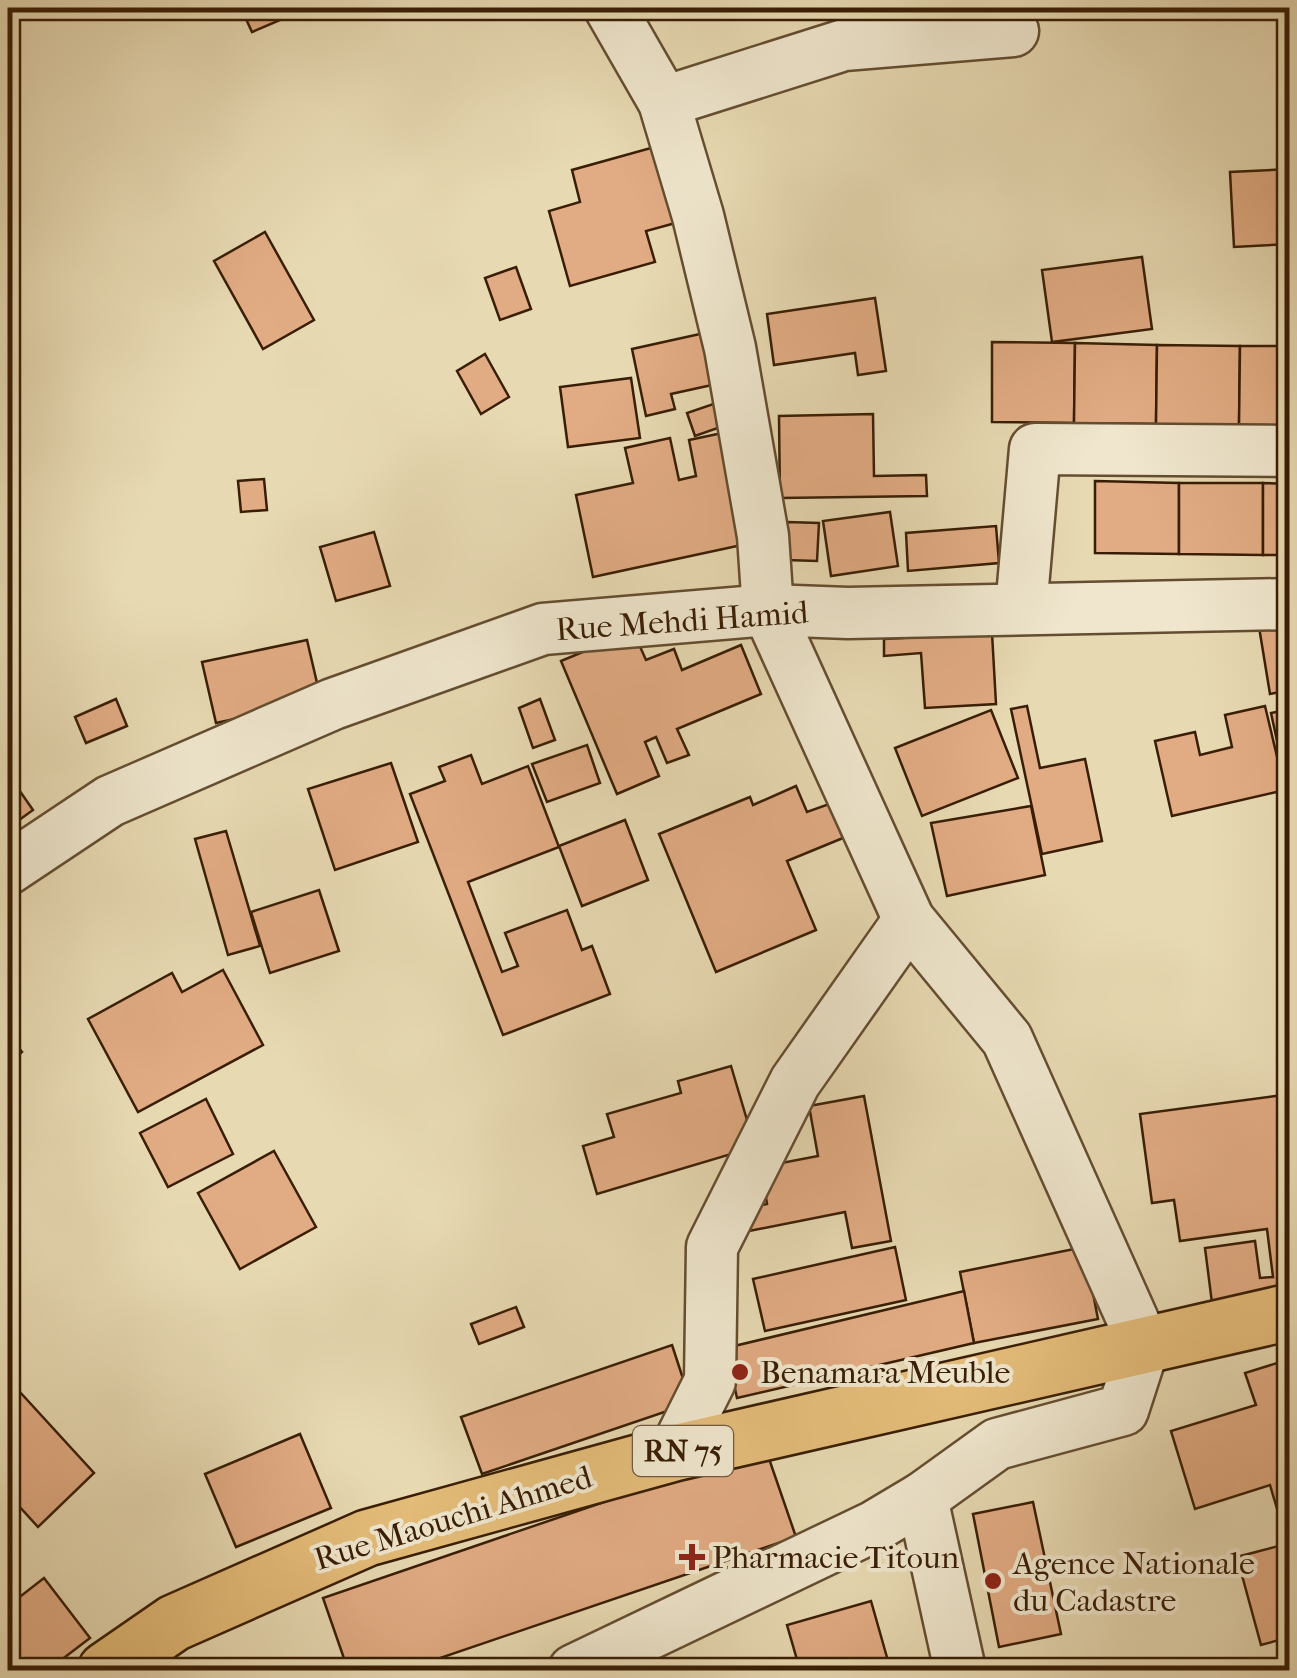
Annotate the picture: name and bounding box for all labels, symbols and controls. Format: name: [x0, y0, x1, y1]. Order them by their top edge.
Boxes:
street label: Rue Mehdi Hamid: [555, 594, 810, 648]
place label: Benamara Meuble: [760, 1354, 1010, 1391]
marker: Benamara Meuble: [729, 1361, 751, 1383]
road number: RN 75: [633, 1426, 733, 1476]
street label: Rue Maouchi Ahmed: [310, 1458, 597, 1578]
place label: Pharmacie Titoun: [712, 1539, 960, 1576]
place label: Agence Nationale du Cadastre: [1011, 1545, 1255, 1619]
marker: Pharmacie Titoun: [681, 1546, 703, 1568]
marker: Agence Nationale du Cadastre: [982, 1570, 1004, 1592]

